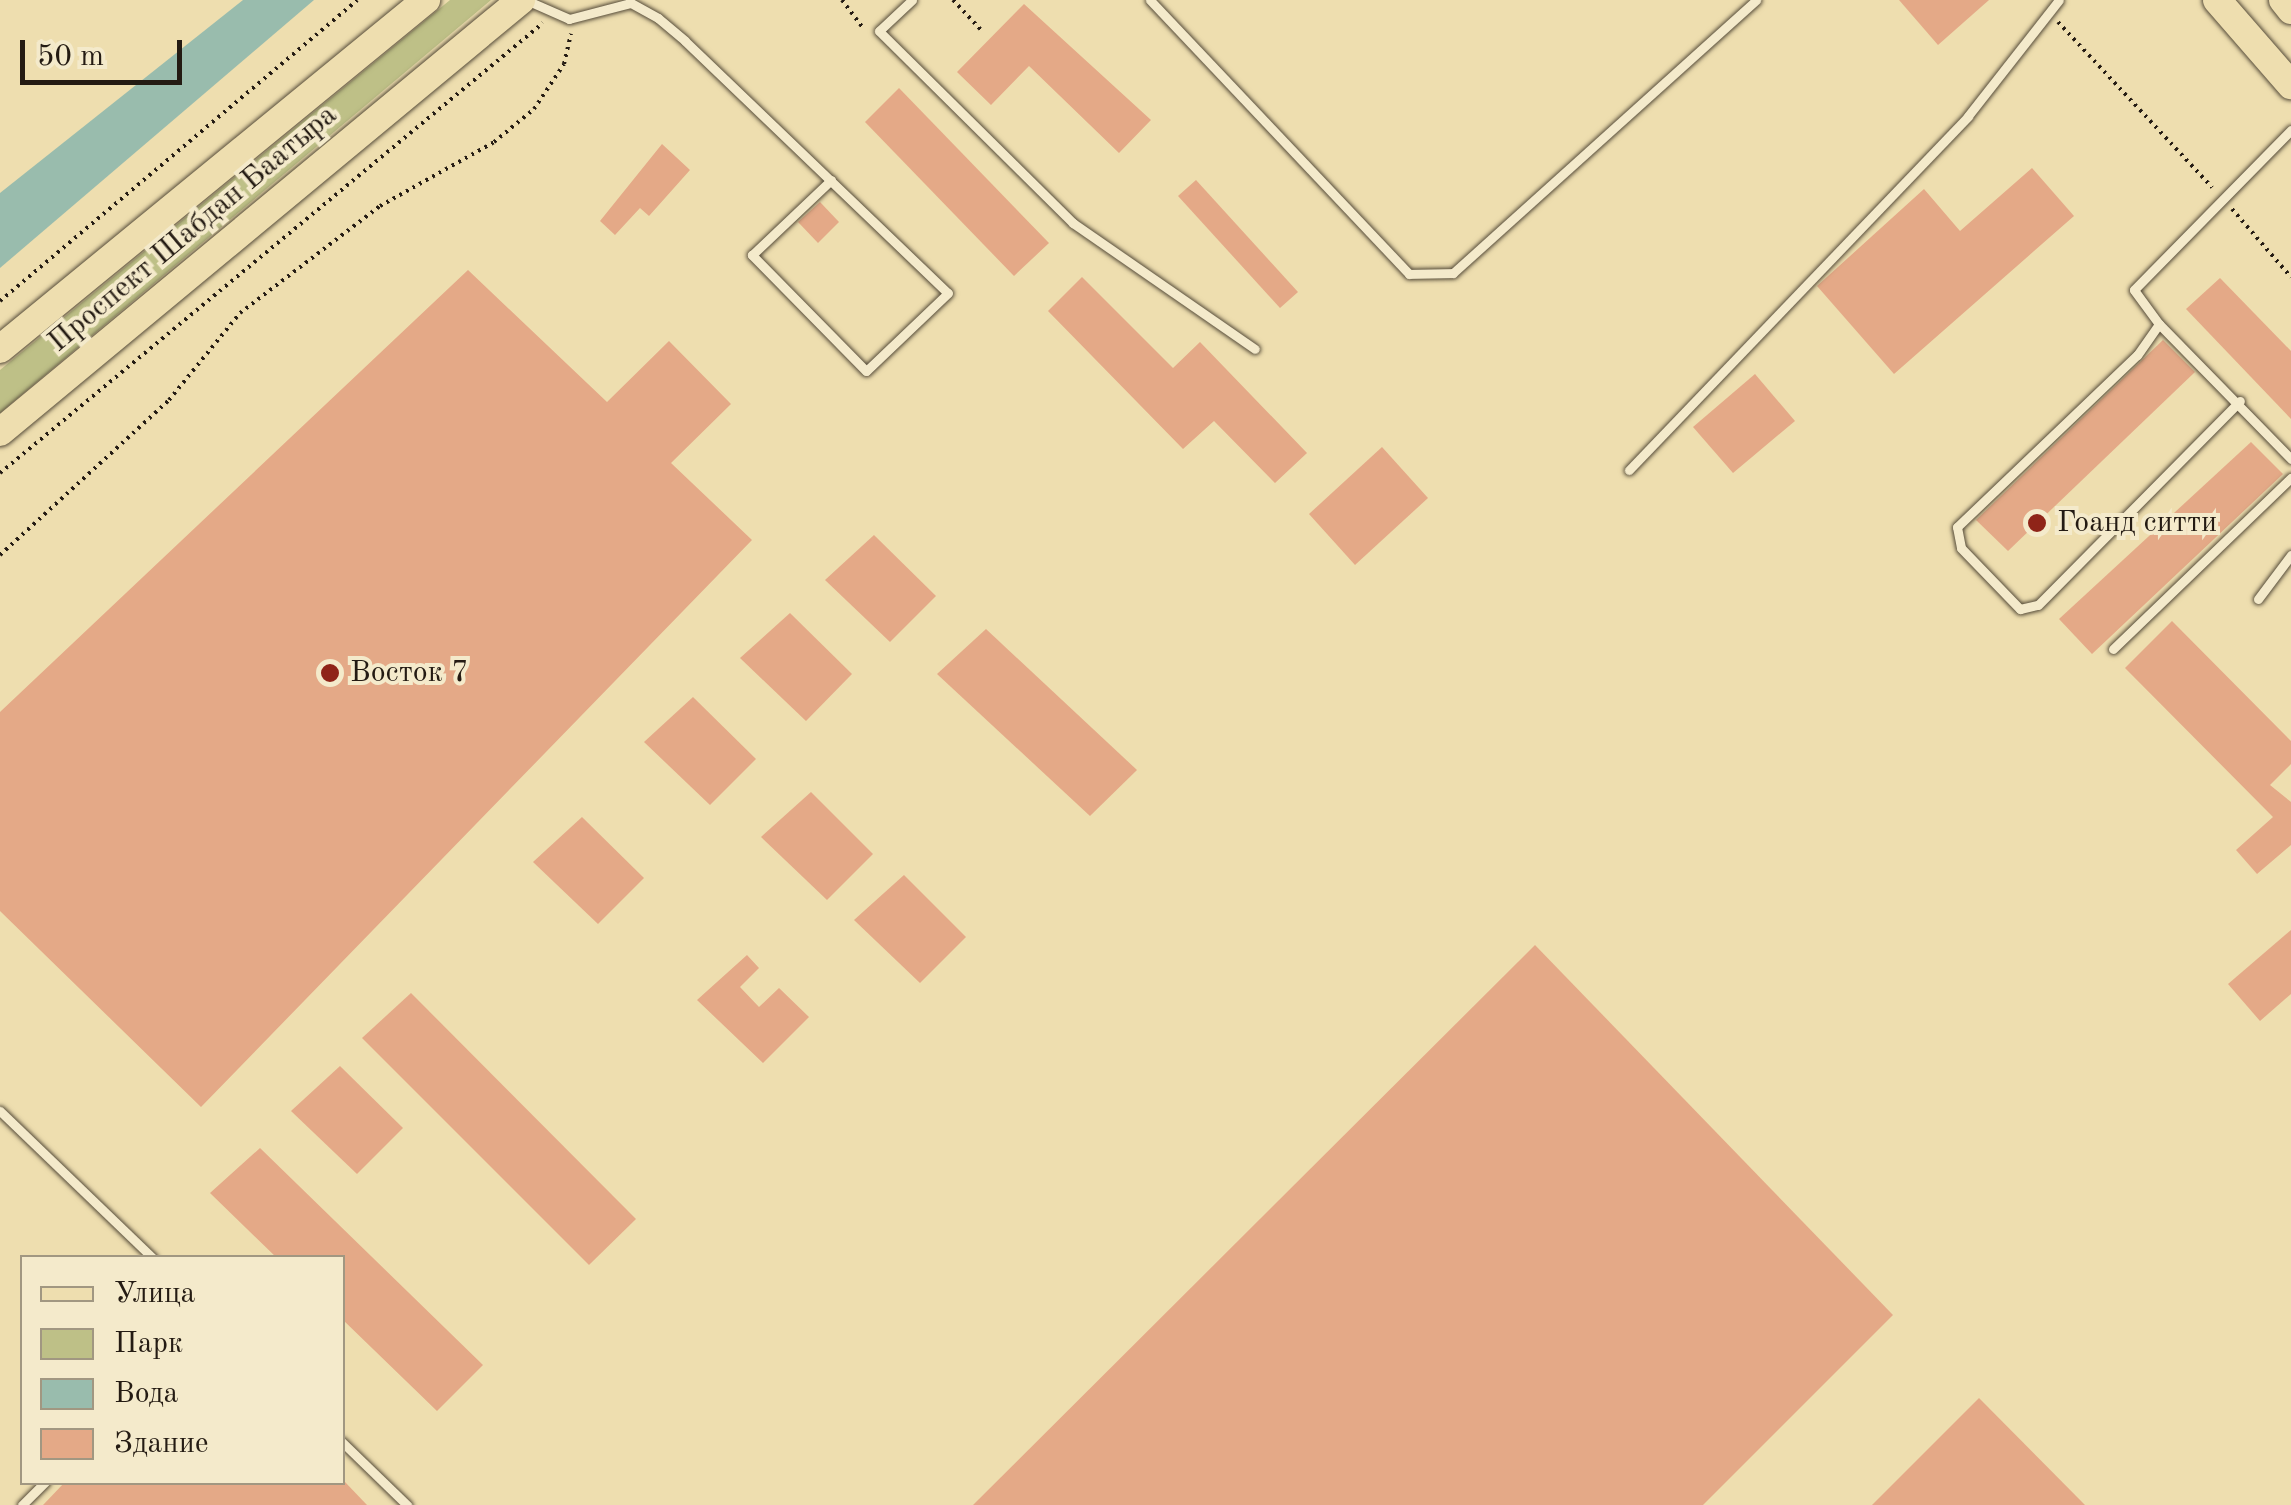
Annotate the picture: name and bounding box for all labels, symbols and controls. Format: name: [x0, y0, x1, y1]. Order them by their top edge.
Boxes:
scale bar: [25, 20, 188, 82]
text: 50 m: [37, 42, 104, 72]
street label: Проспект Шабдан Баатыра: [41, 98, 345, 360]
place label: Гоанд ситти: [2057, 505, 2217, 541]
marker: Гоанд ситти: [2026, 512, 2048, 534]
place label: Восток 7: [350, 655, 469, 691]
marker: Восток 7: [319, 662, 341, 684]
legend: [20, 1255, 345, 1485]
text: Улица: [114, 1279, 195, 1309]
text: Парк: [114, 1329, 183, 1359]
text: Вода: [114, 1379, 178, 1409]
text: Здание: [114, 1429, 209, 1459]

